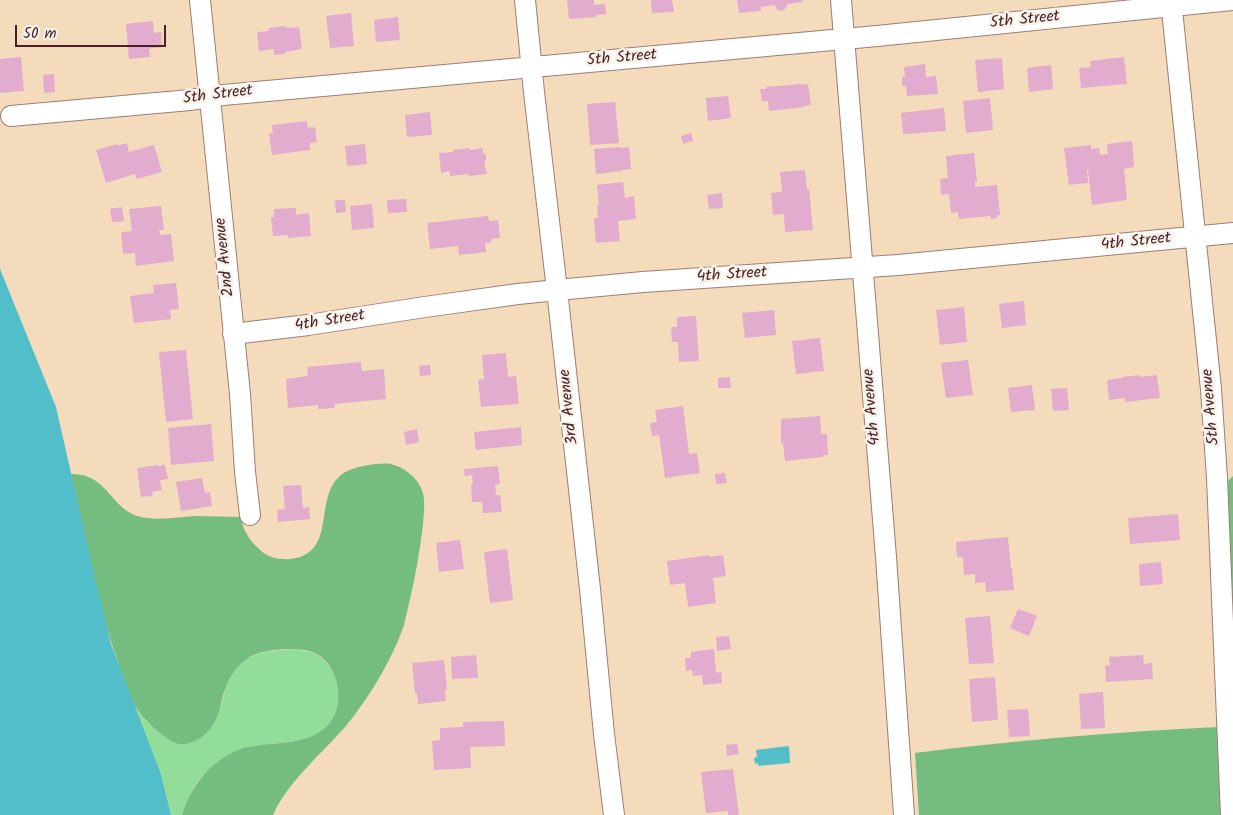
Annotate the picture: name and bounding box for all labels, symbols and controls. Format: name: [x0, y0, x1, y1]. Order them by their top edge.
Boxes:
street label: 5th Street: [989, 8, 1061, 34]
scale bar: [18, 15, 169, 47]
text: 50 m: [23, 22, 57, 46]
street label: 5th Street: [586, 46, 658, 72]
street label: 5th Street: [182, 82, 254, 110]
street label: 2nd Avenue: [212, 217, 240, 297]
street label: 4th Street: [1100, 230, 1172, 256]
street label: 4th Street: [696, 264, 768, 288]
street label: 4th Street: [294, 307, 366, 337]
street label: 3rd Avenue: [556, 368, 584, 446]
street label: 4th Avenue: [860, 368, 886, 446]
street label: 5th Avenue: [1199, 368, 1225, 446]

